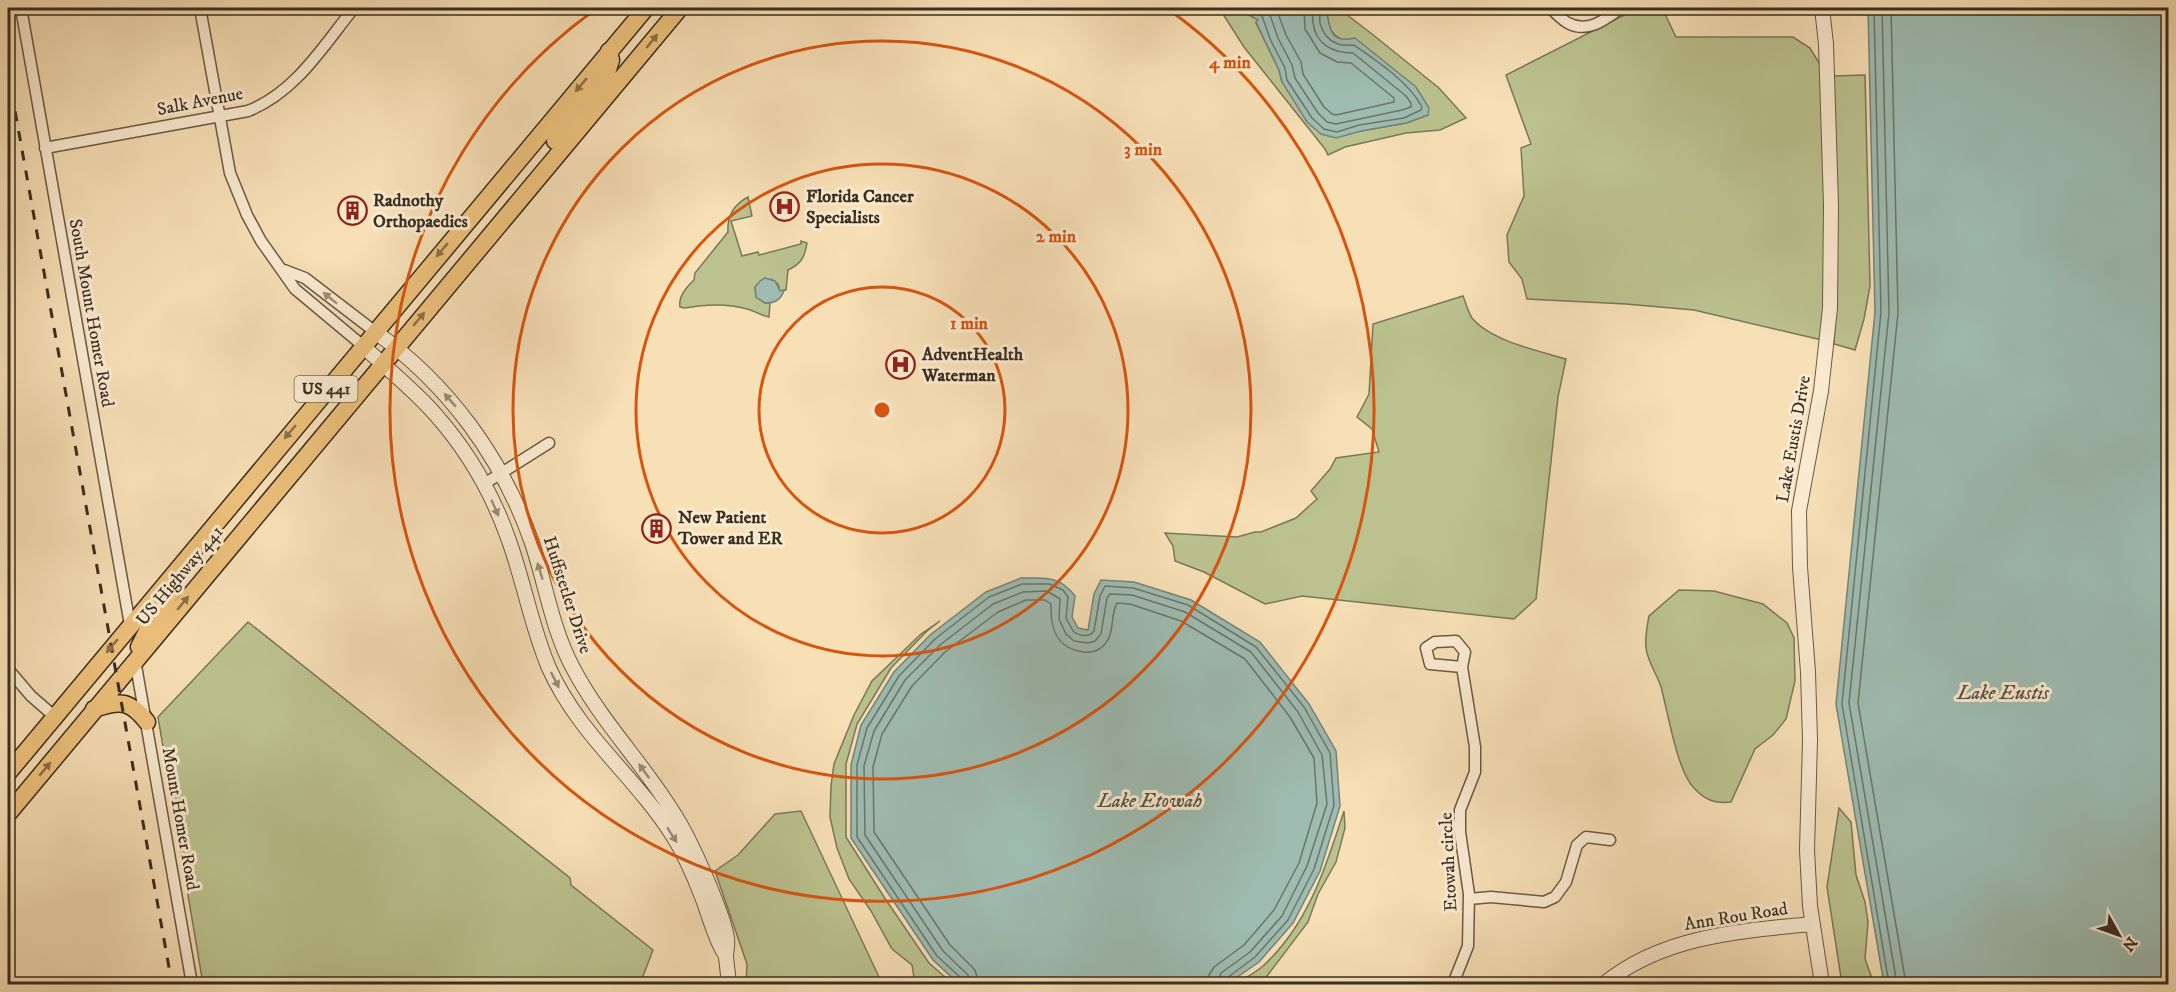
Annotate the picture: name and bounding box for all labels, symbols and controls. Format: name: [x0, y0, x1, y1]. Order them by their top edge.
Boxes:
one-way arrow: [646, 33, 659, 49]
text: 4 min: [1208, 52, 1251, 74]
one-way arrow: [575, 77, 588, 92]
street label: Salk Avenue: [155, 83, 245, 121]
text: 3 min: [1124, 139, 1163, 161]
place label: Florida Cancer Specialists: [806, 186, 914, 229]
place label: Radnothy Orthopaedics: [373, 190, 468, 233]
hospital icon: Florida Cancer Specialists: [769, 191, 801, 223]
building icon: Radnothy Orthopaedics: [336, 195, 368, 227]
street label: South Mount Homer Road: [64, 217, 118, 409]
text: 2 min: [1036, 226, 1077, 248]
one-way arrow: [436, 242, 449, 257]
one-way arrow: [322, 292, 338, 305]
one-way arrow: [413, 311, 426, 327]
text: 1 min: [950, 313, 989, 335]
place label: AdventHealth Waterman: [921, 344, 1024, 387]
hospital icon: AdventHealth Waterman: [885, 349, 917, 381]
street label: Lake Eustis Drive: [1772, 374, 1816, 504]
road number: US 441: [294, 376, 358, 402]
one-way arrow: [444, 393, 457, 408]
centre of rings: [872, 400, 892, 420]
one-way arrow: [284, 424, 297, 440]
one-way arrow: [490, 499, 499, 516]
place label: New Patient Tower and ER: [677, 507, 784, 550]
building icon: New Patient Tower and ER: [641, 512, 673, 544]
street label: US Highway 441: [132, 521, 228, 631]
street label: Huffstetler Drive: [538, 534, 596, 656]
one-way arrow: [535, 562, 544, 580]
one-way arrow: [176, 596, 189, 611]
one-way arrow: [105, 638, 118, 654]
one-way arrow: [550, 671, 560, 689]
water label: Lake Eustis: [1956, 681, 2050, 706]
street label: Mount Homer Road: [157, 746, 203, 892]
one-way arrow: [38, 761, 51, 777]
one-way arrow: [638, 763, 650, 779]
water label: Lake Etowah: [1097, 789, 1202, 814]
street label: Etowah circle: [1435, 812, 1463, 912]
one-way arrow: [667, 827, 678, 843]
street label: Ann Rou Road: [1683, 898, 1789, 936]
north arrow: [2089, 905, 2149, 965]
text: N: [2118, 933, 2142, 955]

